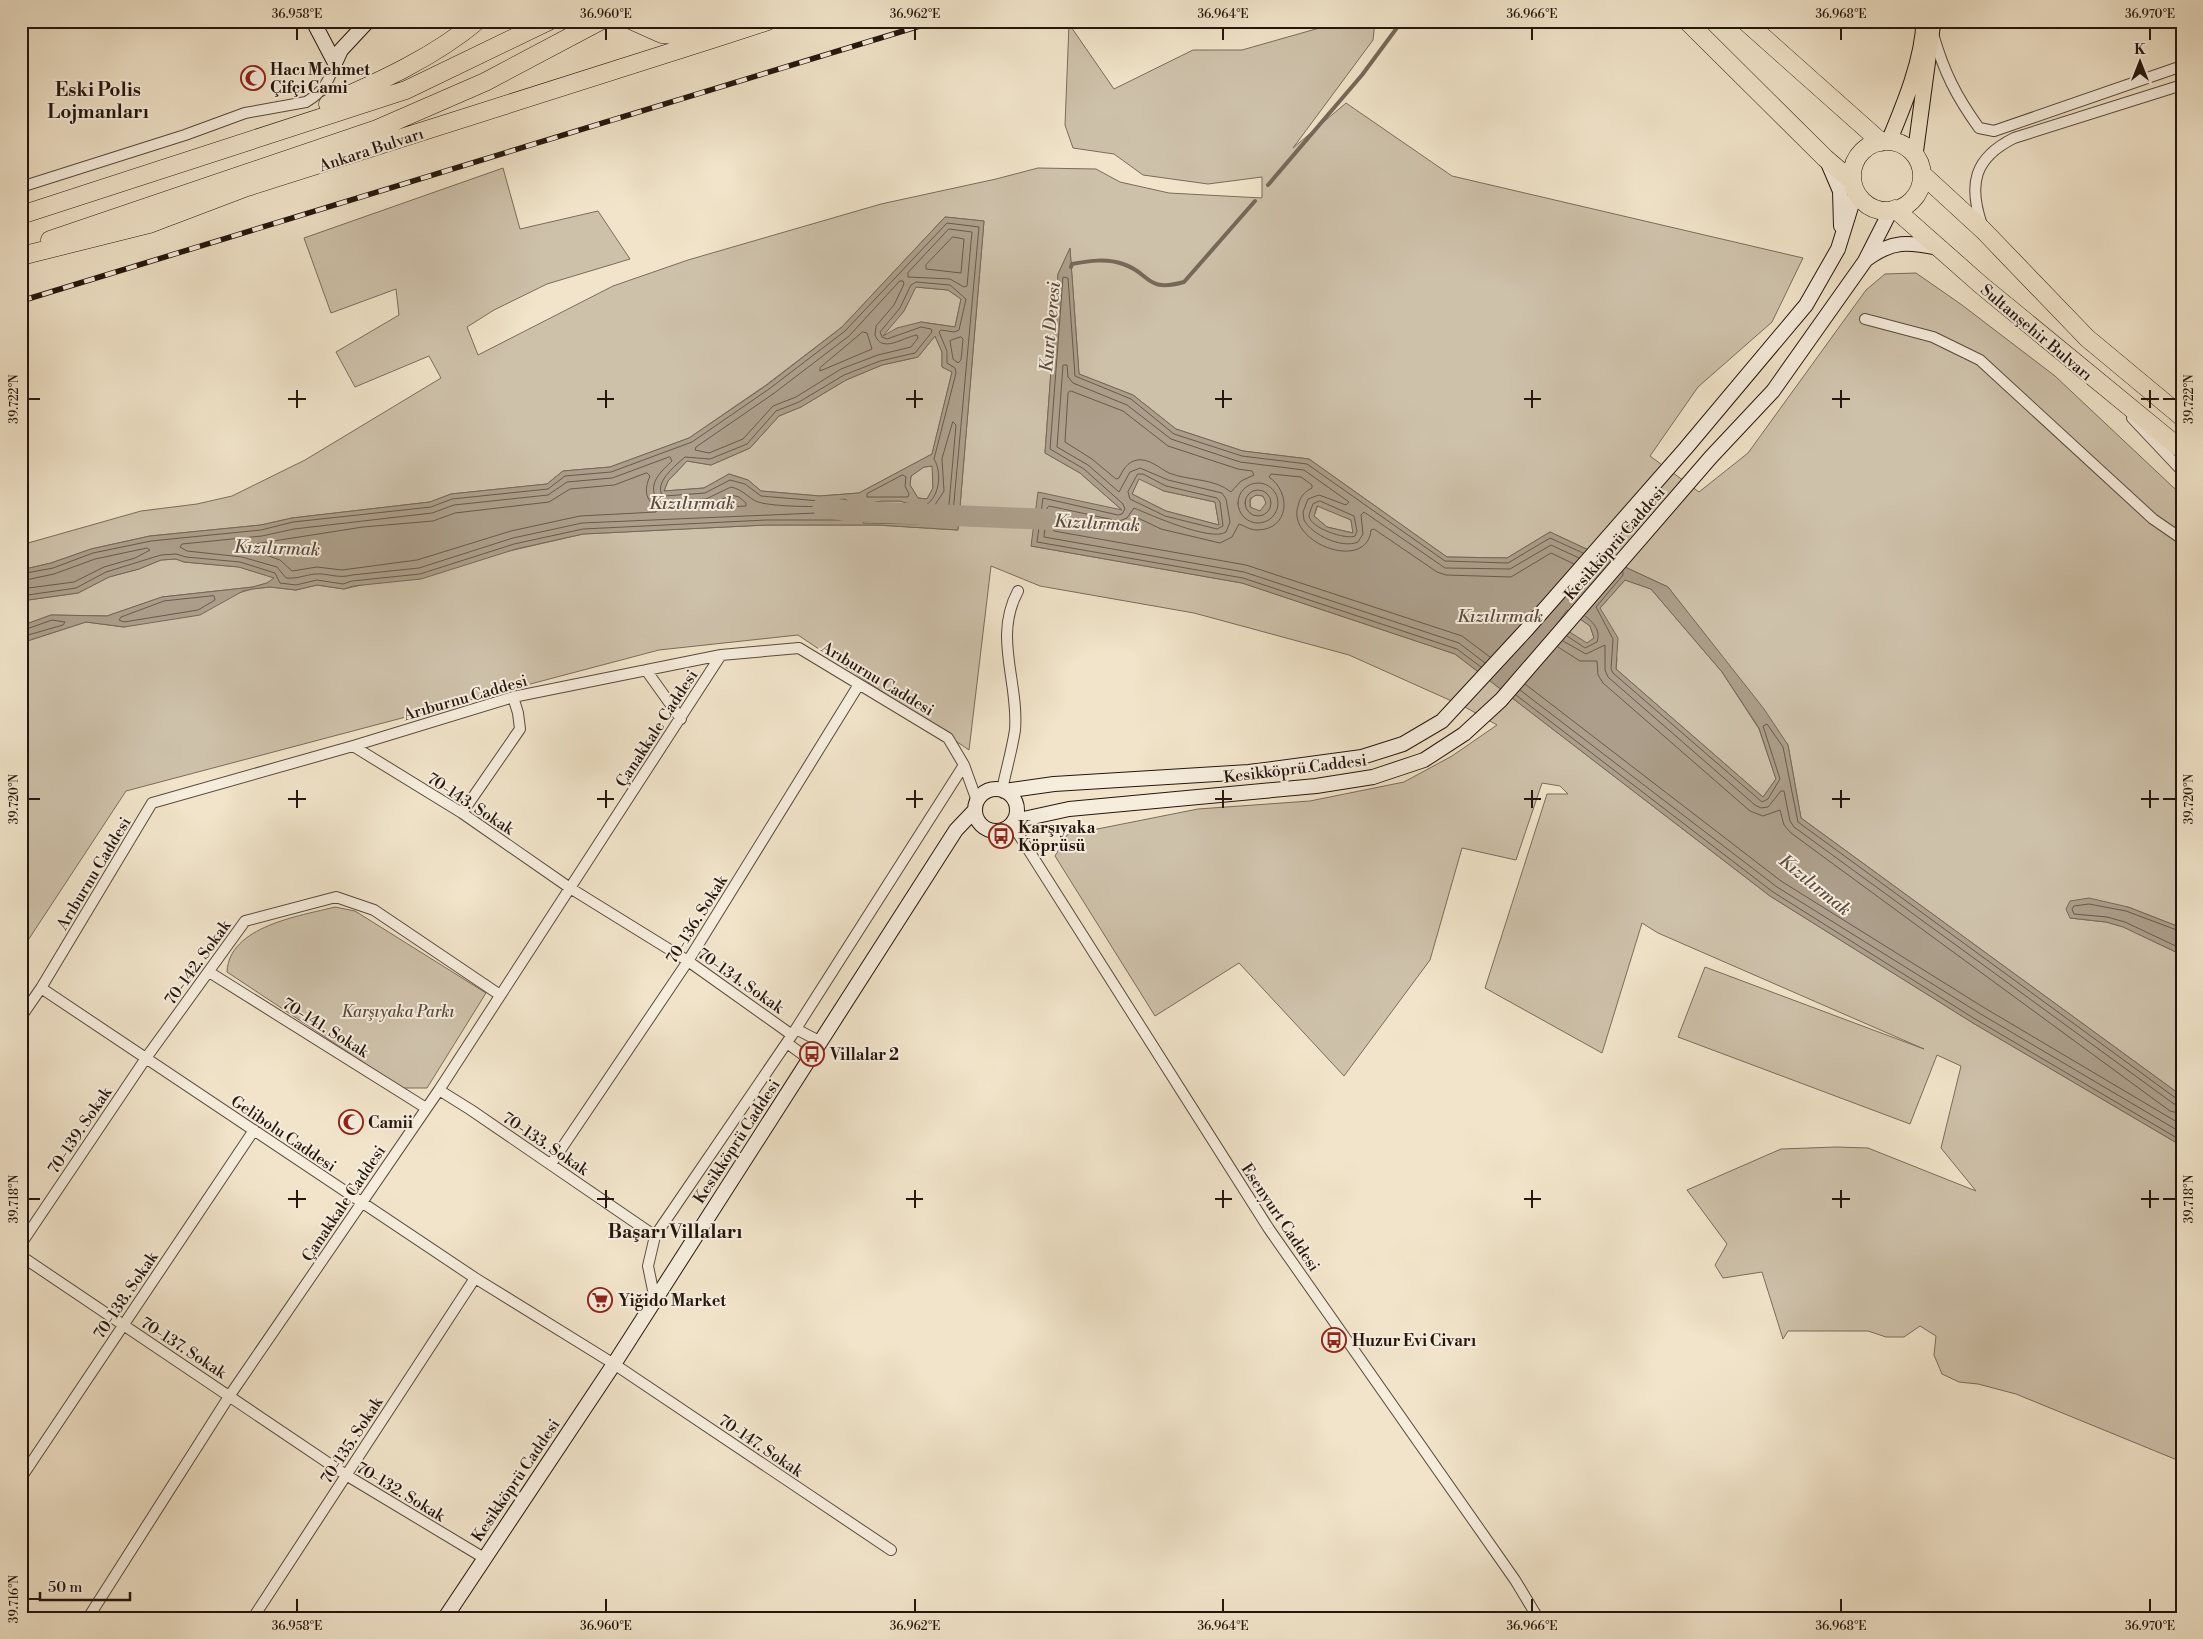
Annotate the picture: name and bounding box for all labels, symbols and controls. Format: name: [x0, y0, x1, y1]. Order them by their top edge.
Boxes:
text: 36.958°E: [272, 7, 322, 22]
text: 36.960°E: [580, 7, 632, 22]
text: 36.962°E: [890, 7, 940, 22]
text: 36.964°E: [1197, 7, 1249, 22]
text: 36.966°E: [1506, 7, 1558, 22]
text: 36.968°E: [1815, 7, 1867, 22]
text: 36.970°E: [2125, 7, 2175, 22]
north arrow: [2116, 38, 2166, 88]
text: K: [2134, 41, 2146, 59]
place label: Hacı Mehmet Çifçi Cami: [270, 60, 370, 98]
mosque icon: Hacı Mehmet Çifçi Cami: [240, 65, 266, 91]
district label: Eski Polis Lojmanları: [47, 78, 149, 124]
street label: Ankara Bulvarı: [315, 124, 426, 177]
water label: Kurt Deresi: [1035, 280, 1066, 373]
street label: Sultanşehir Bulvarı: [1976, 280, 2096, 385]
text: 39.722°N: [7, 374, 22, 424]
text: 39.722°N: [2182, 374, 2197, 424]
street label: Kesikköprü Caddesi: [1560, 483, 1670, 605]
water label: Kızılırmak: [649, 492, 735, 515]
water label: Kızılırmak: [1053, 510, 1141, 537]
water label: Kızılırmak: [233, 536, 320, 561]
water label: Kızılırmak: [1457, 605, 1543, 628]
street label: Arıburnu Caddesi: [817, 637, 938, 720]
street label: Çanakkale Caddesi: [611, 666, 702, 791]
street label: Arıburnu Caddesi: [400, 671, 530, 726]
street label: Kesikköprü Caddesi: [1222, 750, 1368, 788]
street label: 70-143. Sokak: [423, 768, 519, 840]
text: 39.720°N: [7, 774, 22, 824]
text: 39.720°N: [2182, 774, 2197, 824]
street label: Arıburnu Caddesi: [52, 813, 135, 934]
place label: Karşıyaka Köprüsü: [1018, 818, 1096, 856]
bus stop icon: Karşıyaka Köprüsü: [988, 823, 1014, 849]
water label: Kızılırmak: [1774, 849, 1855, 921]
street label: 70-136. Sokak: [662, 870, 733, 967]
street label: 70-142. Sokak: [160, 915, 236, 1009]
street label: 70-134. Sokak: [694, 944, 789, 1019]
street label: 70-141. Sokak: [279, 993, 374, 1063]
park label: Karşıyaka Parkı: [341, 1002, 455, 1022]
bus stop icon: Villalar 2: [799, 1041, 825, 1067]
place label: Villalar 2: [829, 1045, 899, 1065]
street label: Kesikköprü Caddesi: [689, 1076, 784, 1207]
street label: 70-139. Sokak: [43, 1082, 117, 1178]
street label: Gelibolu Caddesi: [227, 1091, 340, 1176]
street label: 70-133. Sokak: [499, 1108, 594, 1181]
mosque icon: Camii: [338, 1109, 364, 1135]
place label: Camii: [368, 1113, 413, 1133]
street label: Çanakkale Caddesi: [298, 1142, 390, 1265]
street label: Esenyurt Caddesi: [1237, 1160, 1324, 1276]
text: 39.718°N: [7, 1175, 22, 1223]
text: 39.718°N: [2182, 1175, 2197, 1223]
district label: Başarı Villaları: [608, 1220, 742, 1244]
street label: 70-138. Sokak: [89, 1247, 163, 1343]
supermarket icon: Yiğido Market: [587, 1287, 613, 1313]
place label: Yiğido Market: [618, 1291, 726, 1311]
street label: 70-137. Sokak: [137, 1313, 231, 1384]
bus stop icon: Huzur Evi Civarı: [1321, 1327, 1347, 1353]
place label: Huzur Evi Civarı: [1352, 1331, 1476, 1351]
street label: 70-135. Sokak: [316, 1392, 388, 1488]
street label: 70-147. Sokak: [714, 1410, 808, 1482]
street label: Kesikköprü Caddesi: [467, 1415, 564, 1546]
street label: 70-132. Sokak: [353, 1458, 450, 1527]
scale bar: [40, 1569, 130, 1601]
text: 39.716°N: [7, 1575, 22, 1623]
text: 50 m: [48, 1578, 82, 1597]
text: 36.958°E: [272, 1619, 322, 1634]
text: 36.960°E: [580, 1619, 632, 1634]
text: 36.962°E: [890, 1619, 940, 1634]
text: 36.964°E: [1197, 1619, 1249, 1634]
text: 36.966°E: [1506, 1619, 1558, 1634]
text: 36.968°E: [1815, 1619, 1867, 1634]
text: 36.970°E: [2125, 1619, 2175, 1634]

